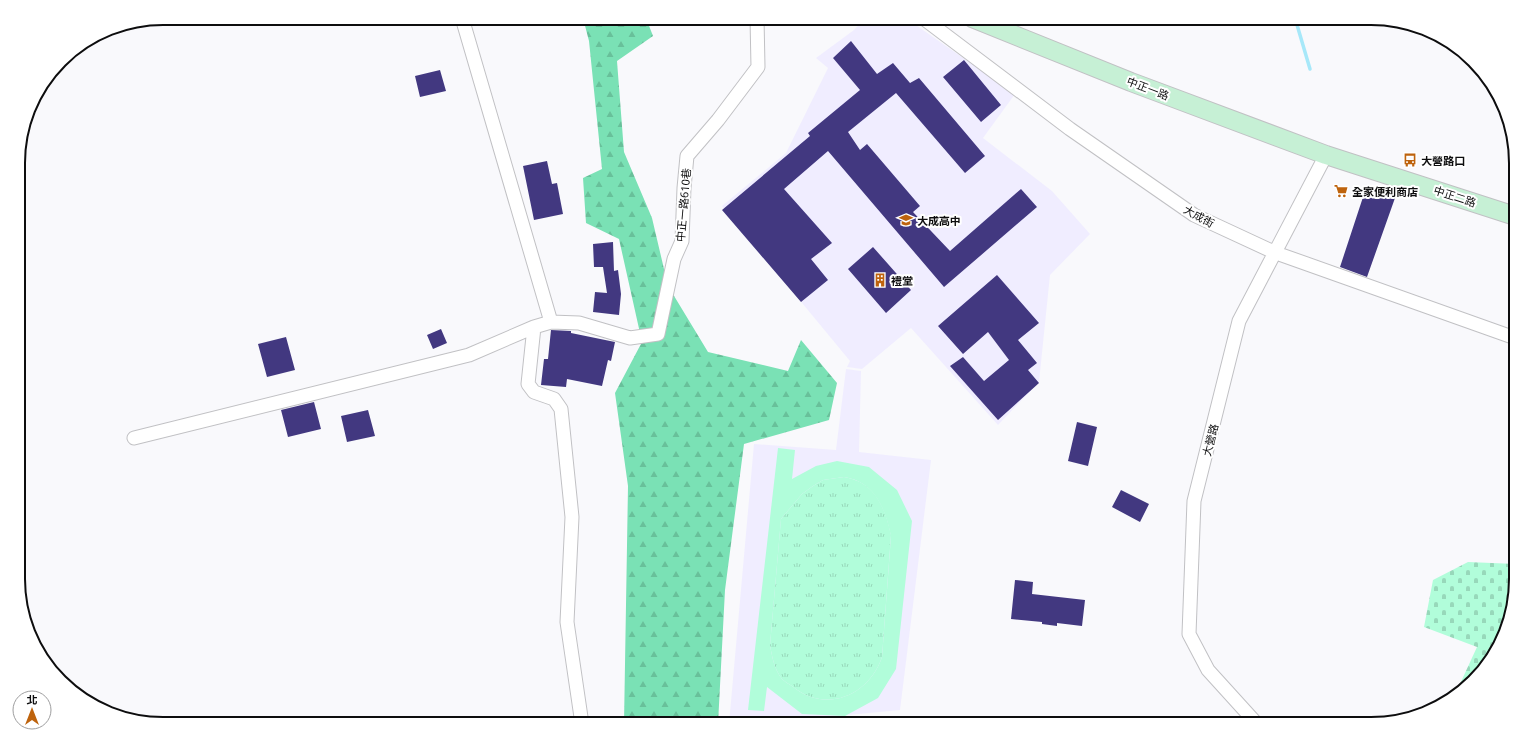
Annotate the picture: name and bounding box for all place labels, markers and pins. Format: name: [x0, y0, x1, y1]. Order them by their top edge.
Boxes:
bus stop icon: 大營路口: [1402, 152, 1418, 168]
place label: 大營路口: [1421, 153, 1465, 168]
supermarket icon: 全家便利商店: [1333, 183, 1349, 199]
place label: 全家便利商店: [1352, 184, 1418, 199]
school or university icon: 大成高中: [898, 212, 914, 228]
place label: 大成高中: [917, 213, 961, 228]
building icon: 禮堂: [872, 272, 888, 288]
place label: 禮堂: [891, 273, 913, 288]

